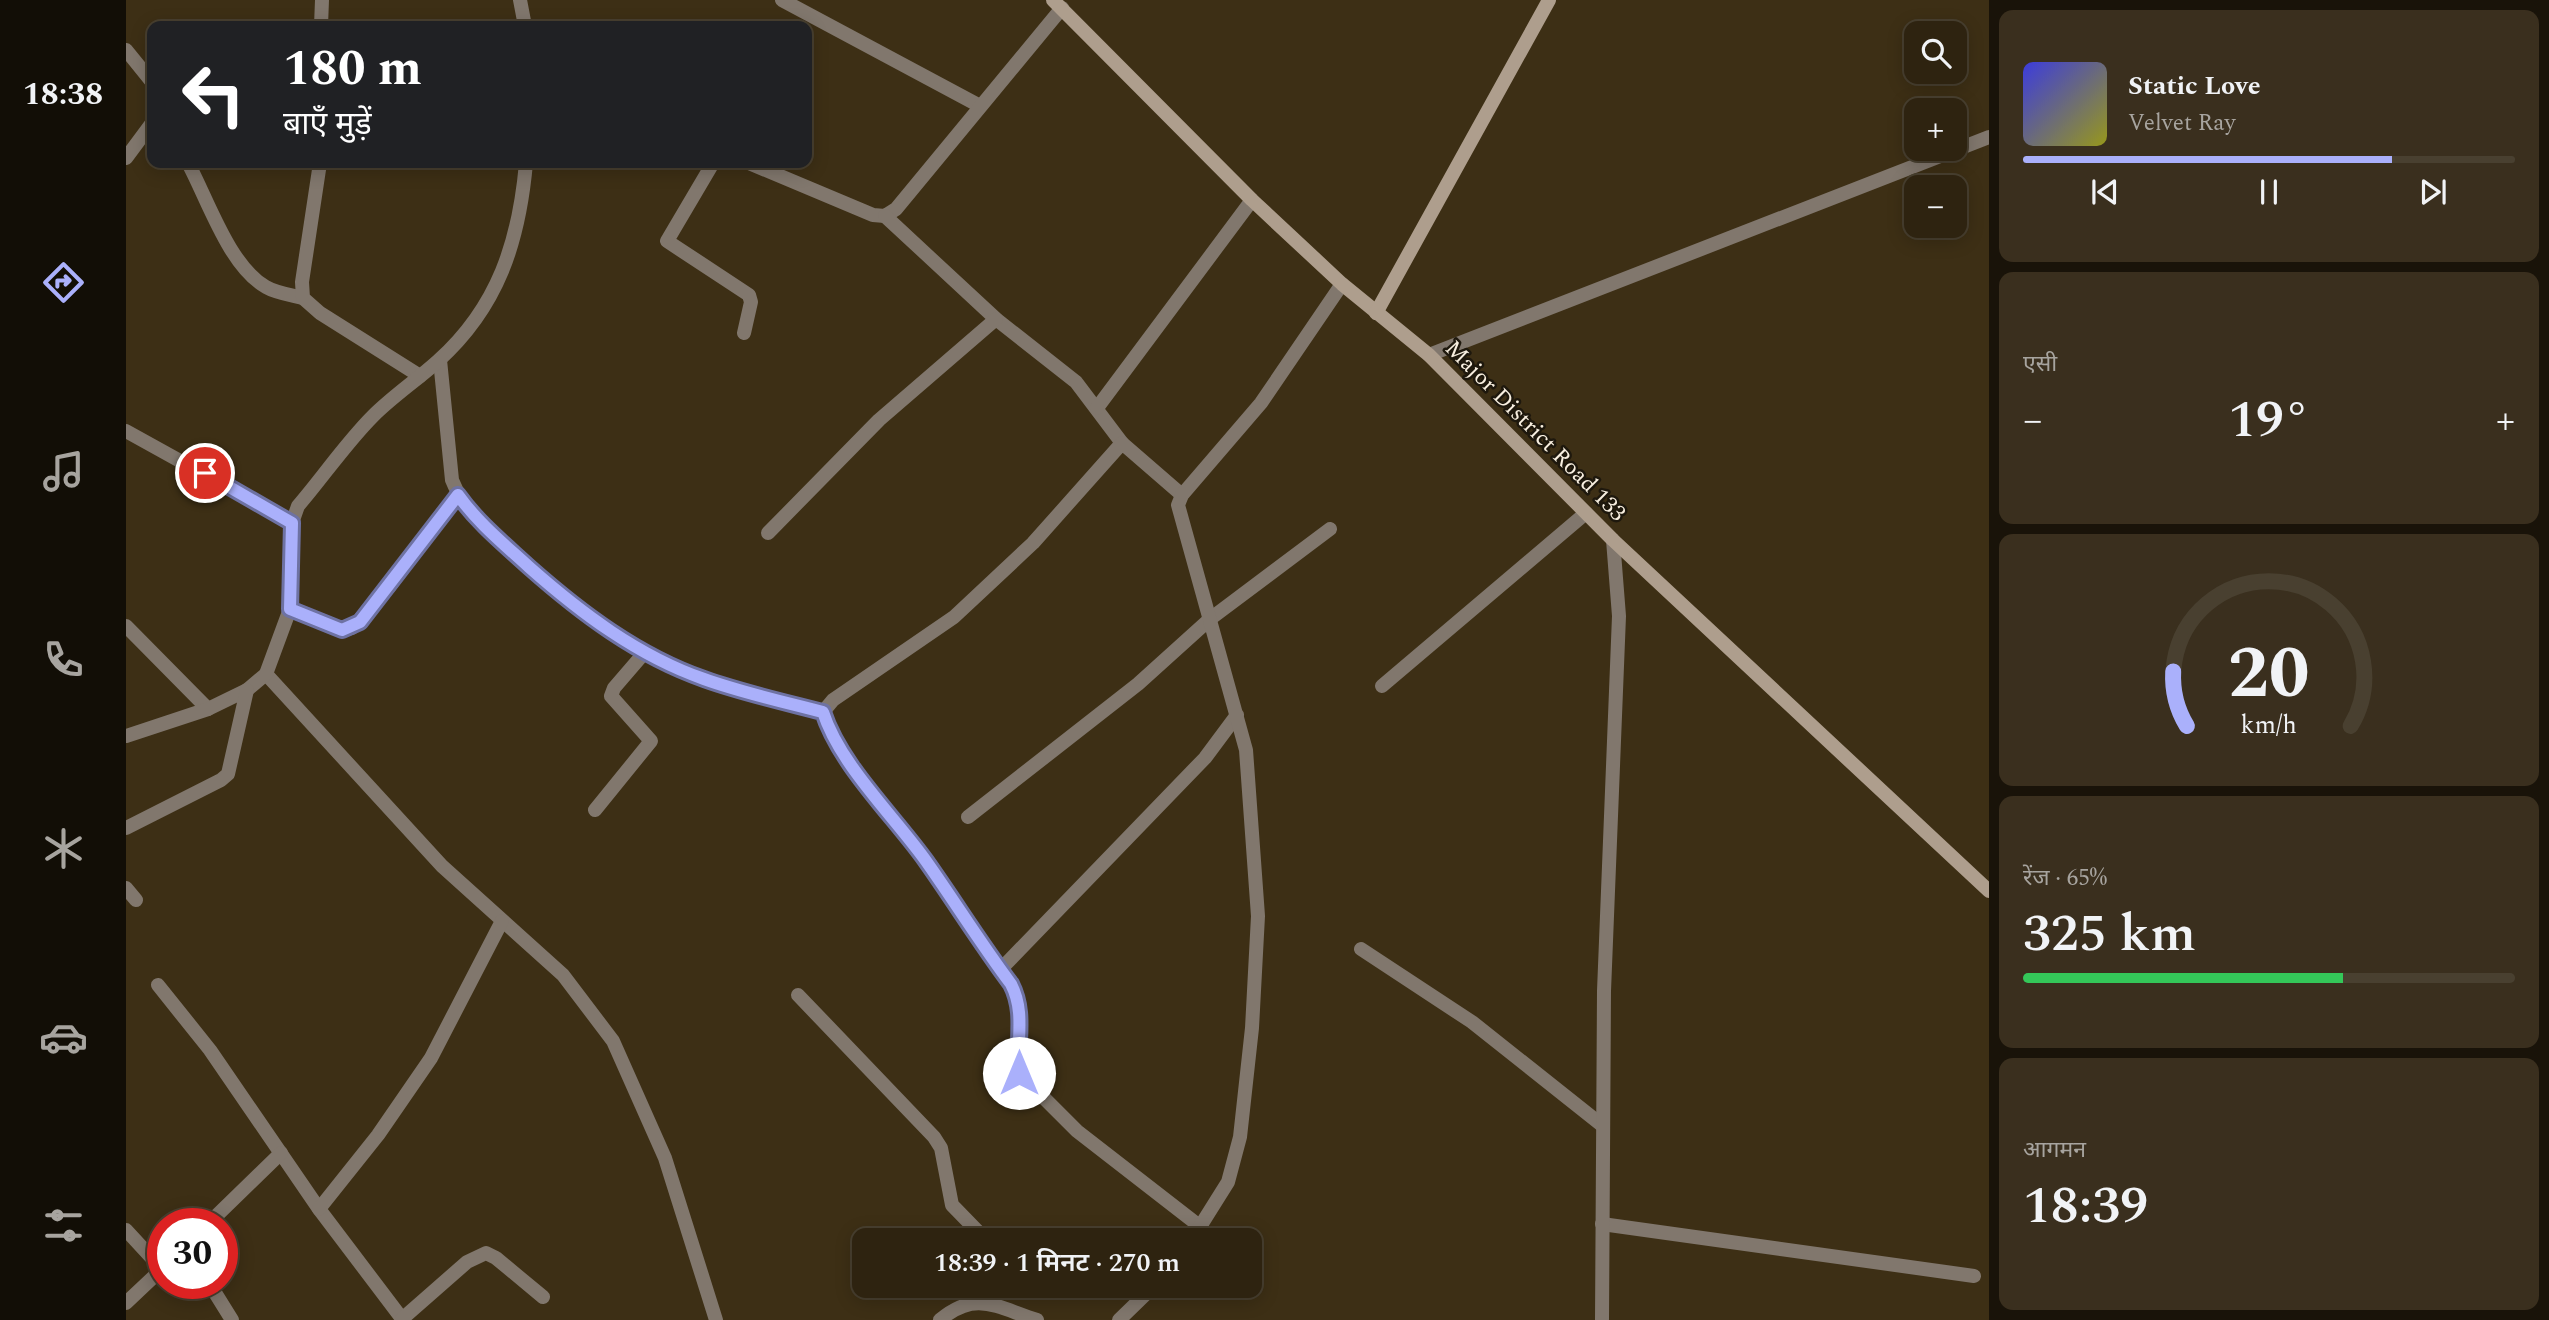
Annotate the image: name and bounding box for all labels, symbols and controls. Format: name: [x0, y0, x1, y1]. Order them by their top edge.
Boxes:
map controls: [1904, 21, 1967, 238]
button: search: [1904, 21, 1967, 84]
text: 180 m: [283, 32, 422, 107]
icon: left: [168, 49, 259, 140]
text: Static Love: [2128, 66, 2261, 106]
text: 18:38: [23, 70, 103, 119]
button: +: [1904, 98, 1967, 161]
text: बाएँ मुड़ें: [283, 100, 372, 149]
text: Velvet Ray: [2128, 106, 2235, 141]
icon: previous: [2086, 173, 2124, 211]
icon: pause: [2250, 173, 2288, 211]
icon: next: [2414, 173, 2452, 211]
button: −: [1904, 175, 1967, 238]
icon: directions: [39, 258, 88, 307]
street label: Major District Road 133: [1436, 332, 1634, 530]
text: एसी: [2023, 347, 2057, 382]
text: 19°: [2228, 381, 2310, 460]
text: −: [2023, 392, 2042, 450]
text: +: [2496, 392, 2515, 450]
pin: [175, 443, 235, 503]
icon: music: [39, 447, 88, 496]
icon: arrive: [186, 454, 224, 492]
text: 20: [2228, 619, 2310, 730]
icon: phone: [39, 635, 88, 684]
text: km/h: [2241, 707, 2297, 745]
icon: climate: [39, 824, 88, 873]
text: रेंज · 65%: [2023, 861, 2107, 896]
text: 325 km: [2023, 895, 2196, 974]
icon: car: [39, 1013, 88, 1062]
position arrow: [982, 1036, 1056, 1110]
text: आगमन: [2023, 1133, 2086, 1168]
text: 18:39: [2023, 1167, 2148, 1246]
icon: filters: [39, 1201, 88, 1250]
speed limit sign: 30: [147, 1208, 238, 1299]
text: 18:39 · 1 मिनट · 270 m: [934, 1243, 1180, 1283]

